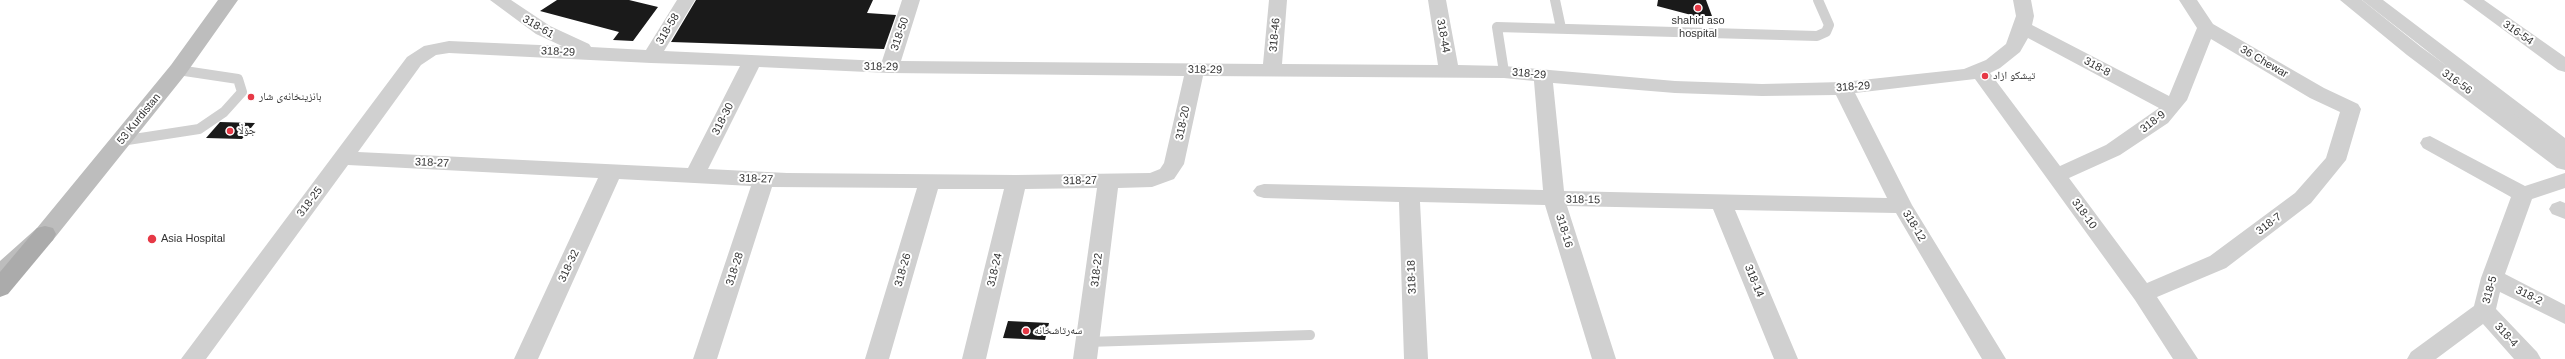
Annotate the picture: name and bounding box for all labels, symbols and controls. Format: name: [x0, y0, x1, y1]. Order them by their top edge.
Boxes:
marker: shahid aso hospital: [1693, 3, 1703, 13]
street label: 318-58: [654, 11, 682, 47]
street label: 318-61: [520, 13, 556, 41]
place label: shahid aso hospital: [1671, 14, 1725, 40]
street label: 318-50: [888, 16, 912, 52]
street label: 318-46: [1267, 17, 1283, 53]
street label: 318-44: [1434, 18, 1452, 54]
street label: 316-54: [2500, 18, 2536, 48]
street label: 36 Chewar: [2238, 43, 2290, 81]
street label: 318-29: [541, 45, 575, 59]
street label: 318-8: [2081, 55, 2113, 79]
street label: 318-29: [864, 60, 898, 74]
street label: 318-29: [1188, 63, 1222, 77]
street label: 318-29: [1511, 66, 1547, 82]
street label: 316-56: [2439, 67, 2475, 97]
place label: تيشكو ازاد: [1993, 69, 2035, 83]
marker: تيشكو ازاد: [1980, 71, 1990, 81]
street label: 318-29: [1835, 79, 1871, 95]
place label: بانزینخانەی شار: [259, 90, 321, 104]
street label: 53 Kurdistan: [114, 91, 164, 147]
marker: بانزینخانەی شار: [246, 92, 256, 102]
street label: 318-30: [709, 101, 737, 137]
street label: 318-20: [1173, 105, 1193, 141]
street label: 318-9: [2138, 108, 2168, 136]
place label: جۆڵا: [238, 124, 256, 138]
marker: جۆڵا: [225, 126, 235, 136]
street label: 318-27: [415, 156, 449, 170]
street label: 318-27: [739, 172, 773, 186]
street label: 318-27: [1063, 174, 1097, 188]
street label: 318-25: [294, 184, 326, 220]
street label: 318-15: [1566, 193, 1600, 207]
street label: 318-10: [2069, 196, 2099, 232]
street label: 318-12: [1900, 208, 1928, 244]
street label: 318-7: [2254, 210, 2284, 238]
street label: 318-16: [1553, 213, 1575, 249]
place label: Asia Hospital: [161, 232, 225, 246]
marker: Asia Hospital: [146, 233, 158, 245]
street label: 318-32: [556, 248, 582, 284]
street label: 318-28: [723, 251, 747, 287]
street label: 318-26: [892, 252, 914, 288]
street label: 318-24: [985, 252, 1005, 288]
street label: 318-22: [1088, 252, 1106, 288]
street label: 318-18: [1405, 260, 1419, 294]
street label: 318-14: [1741, 263, 1767, 299]
street label: 318-5: [2480, 275, 2500, 305]
street label: 318-2: [2513, 284, 2545, 308]
street label: 318-4: [2492, 320, 2520, 350]
place label: سەرتاشخانە: [1034, 324, 1082, 338]
marker: سەرتاشخانە: [1021, 326, 1031, 336]

